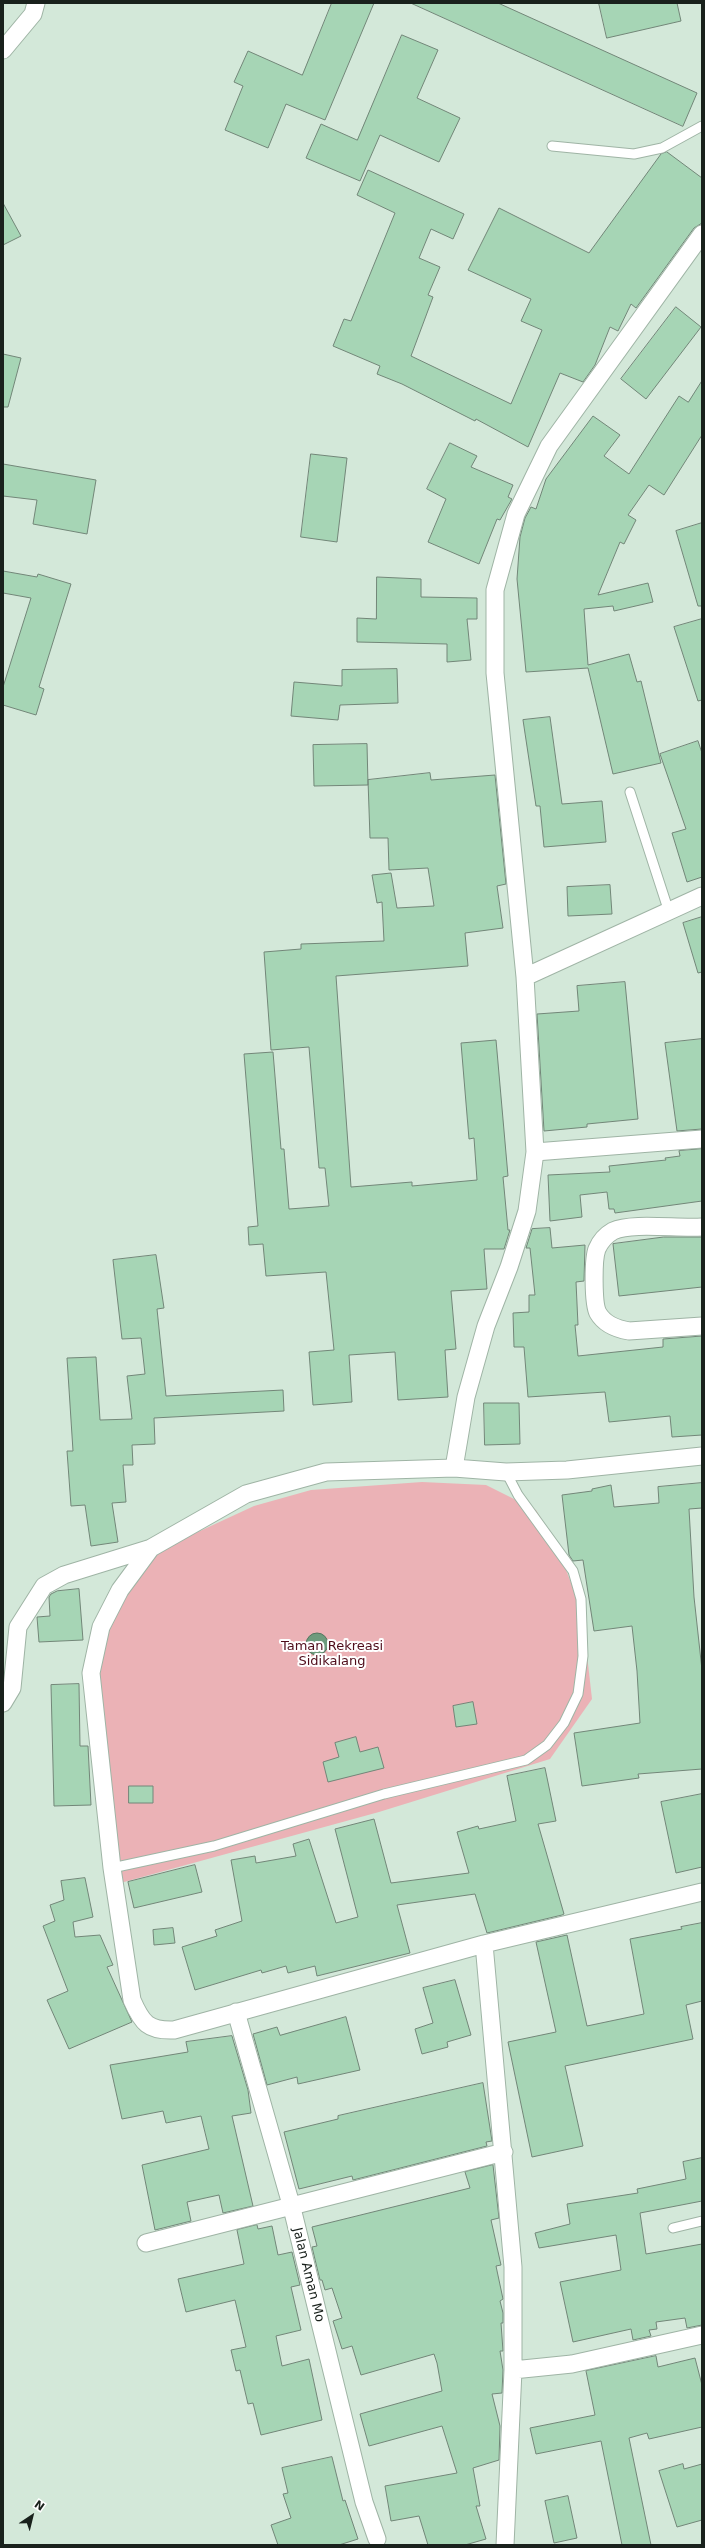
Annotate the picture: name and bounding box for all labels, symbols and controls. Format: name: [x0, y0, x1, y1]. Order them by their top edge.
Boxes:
park label: Taman Rekreasi Sidikalang: [281, 1639, 383, 1670]
street label: Jalan Aman Mo: [289, 2226, 327, 2324]
north arrow: [12, 2496, 52, 2536]
text: N: [32, 2498, 47, 2514]

